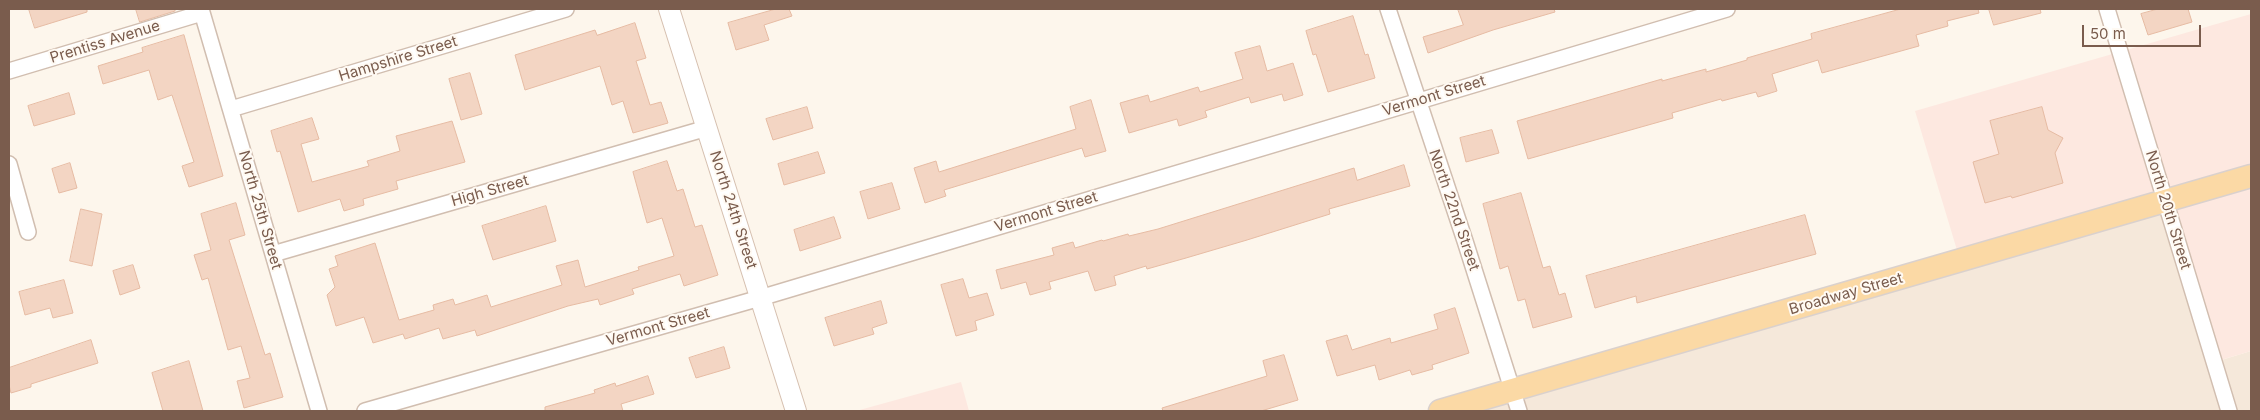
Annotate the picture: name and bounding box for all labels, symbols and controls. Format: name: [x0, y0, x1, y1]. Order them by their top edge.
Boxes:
scale bar: [2085, 15, 2204, 47]
street label: Prentiss Avenue: [48, 17, 162, 67]
text: 50 m: [2090, 24, 2126, 43]
street label: Hampshire Street: [337, 32, 459, 86]
street label: Vermont Street: [1380, 72, 1488, 120]
street label: North 22nd Street: [1425, 147, 1483, 273]
street label: North 20th Street: [2141, 148, 2195, 272]
street label: North 25th Street: [234, 149, 286, 271]
street label: North 24th Street: [705, 149, 761, 271]
street label: High Street: [449, 171, 531, 211]
street label: Vermont Street: [992, 188, 1100, 236]
street label: Broadway Street: [1787, 269, 1905, 319]
street label: Vermont Street: [604, 304, 712, 350]

